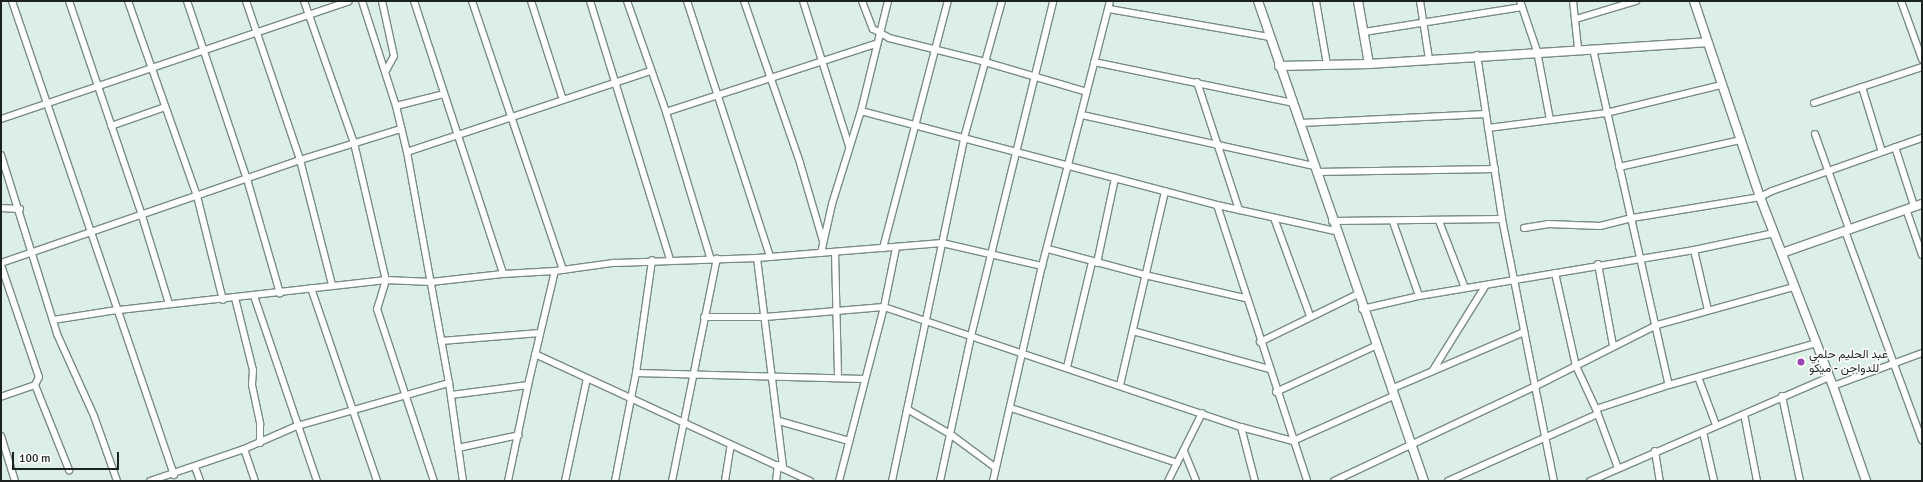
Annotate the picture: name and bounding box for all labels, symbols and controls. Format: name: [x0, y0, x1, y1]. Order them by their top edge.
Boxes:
place label: عبد الحليم حلمي للدواجن - ميكو: [1809, 348, 1888, 376]
marker: عبد الحليم حلمي للدواجن - ميكو: [1796, 357, 1806, 367]
scale bar: [14, 444, 121, 470]
text: 100 m: [19, 451, 51, 466]

